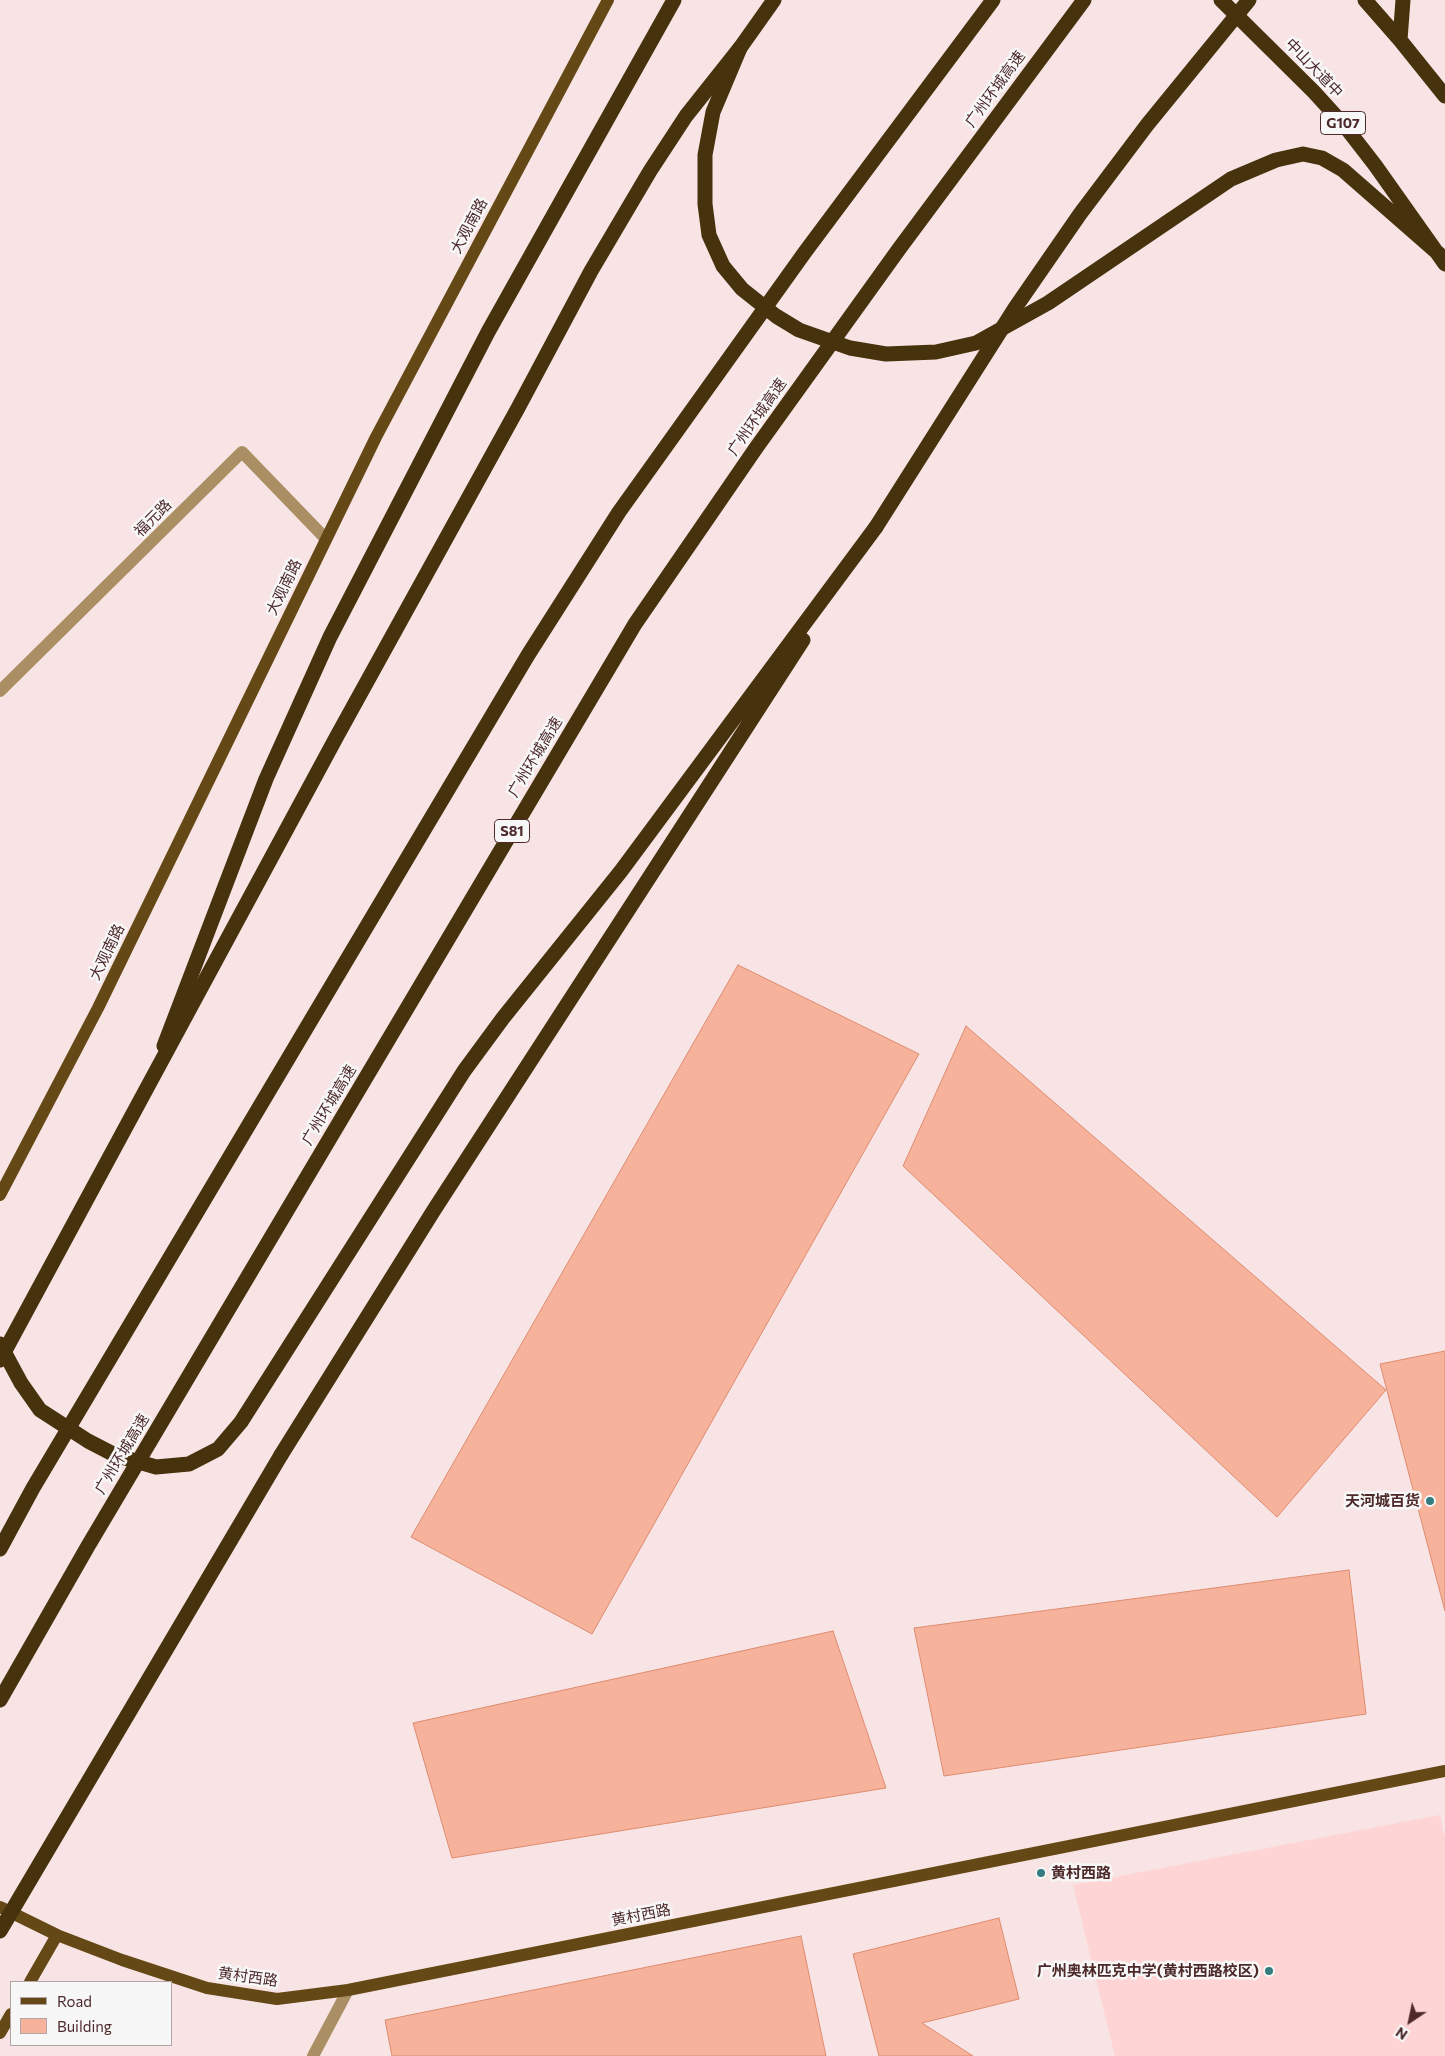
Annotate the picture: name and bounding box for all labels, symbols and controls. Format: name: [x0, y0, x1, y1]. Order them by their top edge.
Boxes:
street label: 中山大道中: [1281, 35, 1347, 101]
street label: 广州环城高速: [961, 47, 1029, 131]
road number: G107: [1320, 112, 1366, 134]
street label: 大观南路: [447, 195, 491, 257]
street label: 广州环城高速: [724, 375, 790, 459]
street label: 福元路: [131, 496, 175, 540]
street label: 大观南路: [263, 556, 305, 618]
street label: 广州环城高速: [504, 714, 566, 800]
road number: S81: [494, 819, 530, 842]
street label: 大观南路: [86, 921, 128, 983]
street label: 广州环城高速: [298, 1062, 360, 1148]
street label: 广州环城高速: [91, 1411, 153, 1497]
place label: 天河城百货: [1345, 1492, 1420, 1510]
marker: 天河城百货: [1424, 1495, 1436, 1507]
place label: 黄村西路: [1051, 1864, 1111, 1882]
marker: 黄村西路: [1035, 1867, 1047, 1879]
street label: 黄村西路: [610, 1900, 672, 1930]
place label: 广州奥林匹克中学(黄村西路校区): [1037, 1962, 1259, 1980]
street label: 黄村西路: [217, 1964, 279, 1990]
marker: 广州奥林匹克中学(黄村西路校区): [1263, 1965, 1275, 1977]
legend: [10, 1981, 172, 2046]
text: Road: [57, 1992, 92, 2010]
north arrow: [1385, 1996, 1435, 2046]
text: Building: [57, 2017, 112, 2035]
text: N: [1392, 2024, 1410, 2044]

